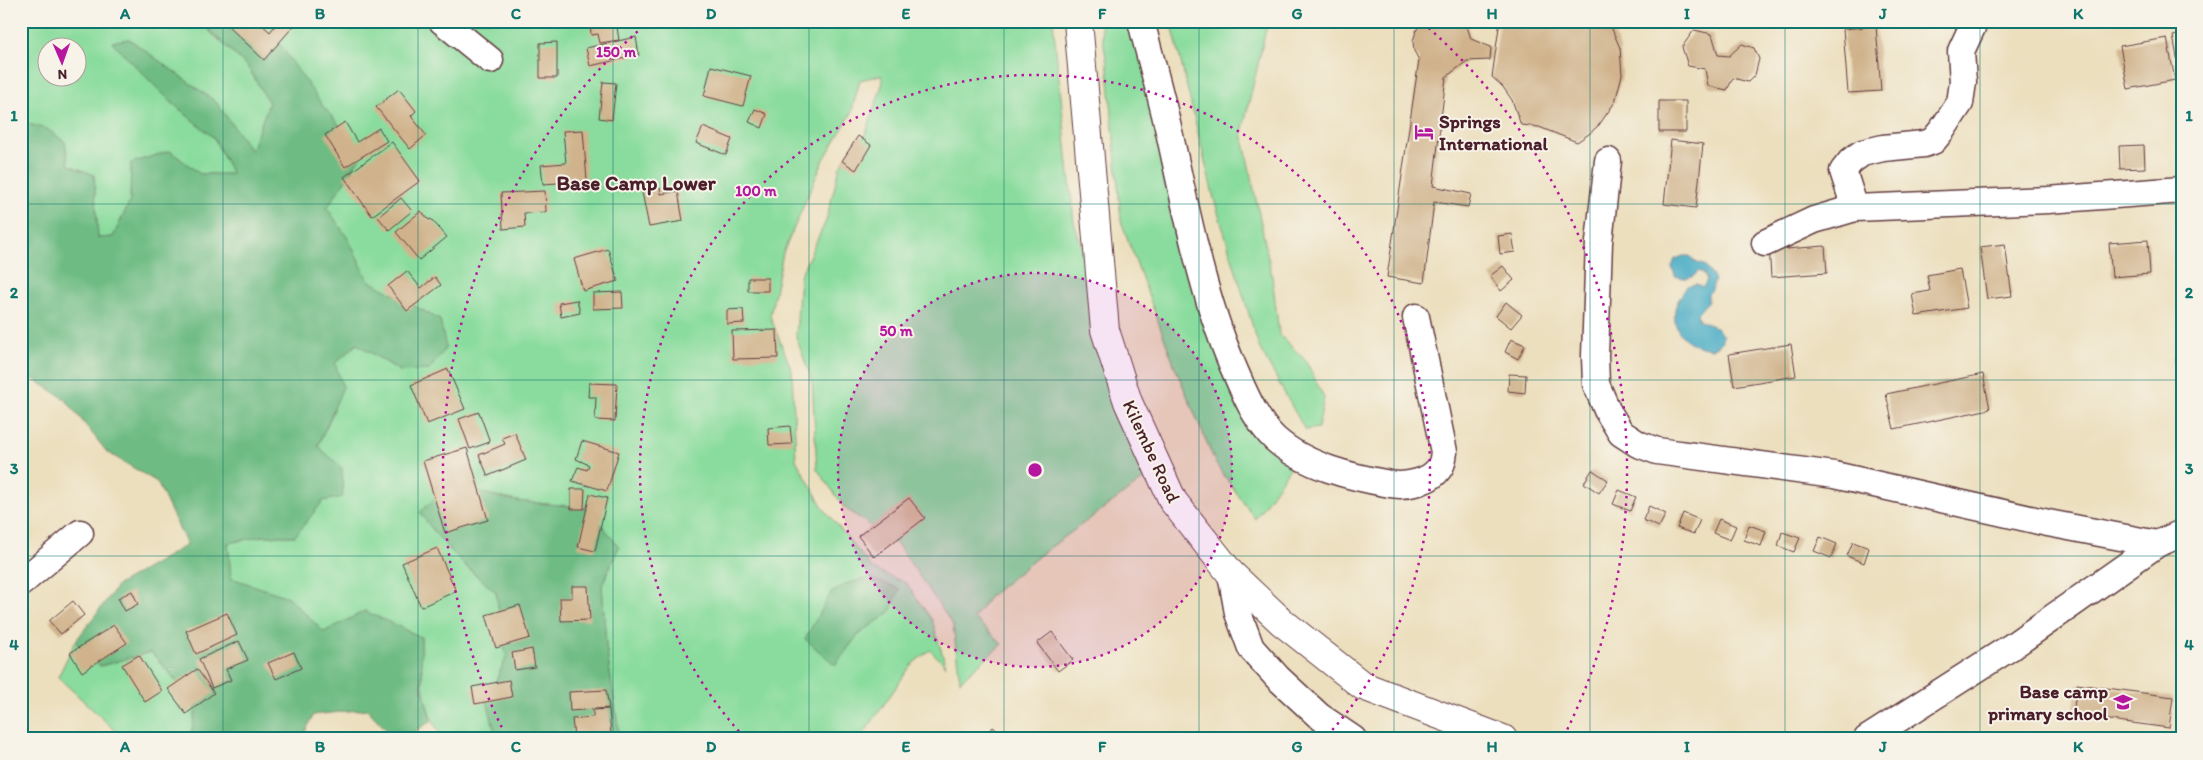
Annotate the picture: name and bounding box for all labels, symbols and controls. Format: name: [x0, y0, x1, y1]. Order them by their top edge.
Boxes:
text: A: [119, 4, 131, 23]
text: B: [315, 4, 326, 23]
text: C: [511, 4, 522, 23]
text: D: [706, 4, 717, 23]
text: E: [902, 4, 911, 23]
text: F: [1098, 4, 1107, 23]
text: G: [1291, 4, 1303, 23]
text: H: [1486, 4, 1498, 23]
text: I: [1684, 4, 1690, 23]
text: J: [1878, 4, 1887, 23]
text: K: [2073, 4, 2084, 23]
north arrow: [38, 38, 88, 88]
text: 150 m: [596, 43, 636, 61]
text: N: [57, 66, 67, 83]
text: 1: [10, 106, 18, 125]
text: 1: [2185, 106, 2193, 125]
place label: Springs International: [1439, 110, 1548, 155]
hotel icon: Springs International: [1413, 121, 1435, 143]
district label: Base Camp Lower: [556, 170, 717, 196]
text: 100 m: [735, 182, 777, 200]
text: 2: [10, 283, 19, 302]
text: 2: [2185, 283, 2194, 302]
text: 50 m: [879, 322, 913, 340]
street label: Kilembe Road: [1118, 396, 1186, 507]
text: 3: [10, 459, 19, 478]
text: 3: [2185, 459, 2194, 478]
centre of rings: [1026, 461, 1044, 479]
text: 4: [9, 635, 19, 654]
text: 4: [2184, 635, 2194, 654]
place label: Base camp primary school: [1987, 680, 2109, 725]
school or university icon: Base camp primary school: [2112, 691, 2134, 713]
text: A: [119, 737, 131, 756]
text: B: [315, 737, 326, 756]
text: C: [511, 737, 522, 756]
text: D: [706, 737, 717, 756]
text: E: [902, 737, 911, 756]
text: F: [1098, 737, 1107, 756]
text: G: [1291, 737, 1303, 756]
text: H: [1486, 737, 1498, 756]
text: I: [1684, 737, 1690, 756]
text: J: [1878, 737, 1887, 756]
text: K: [2073, 737, 2084, 756]

